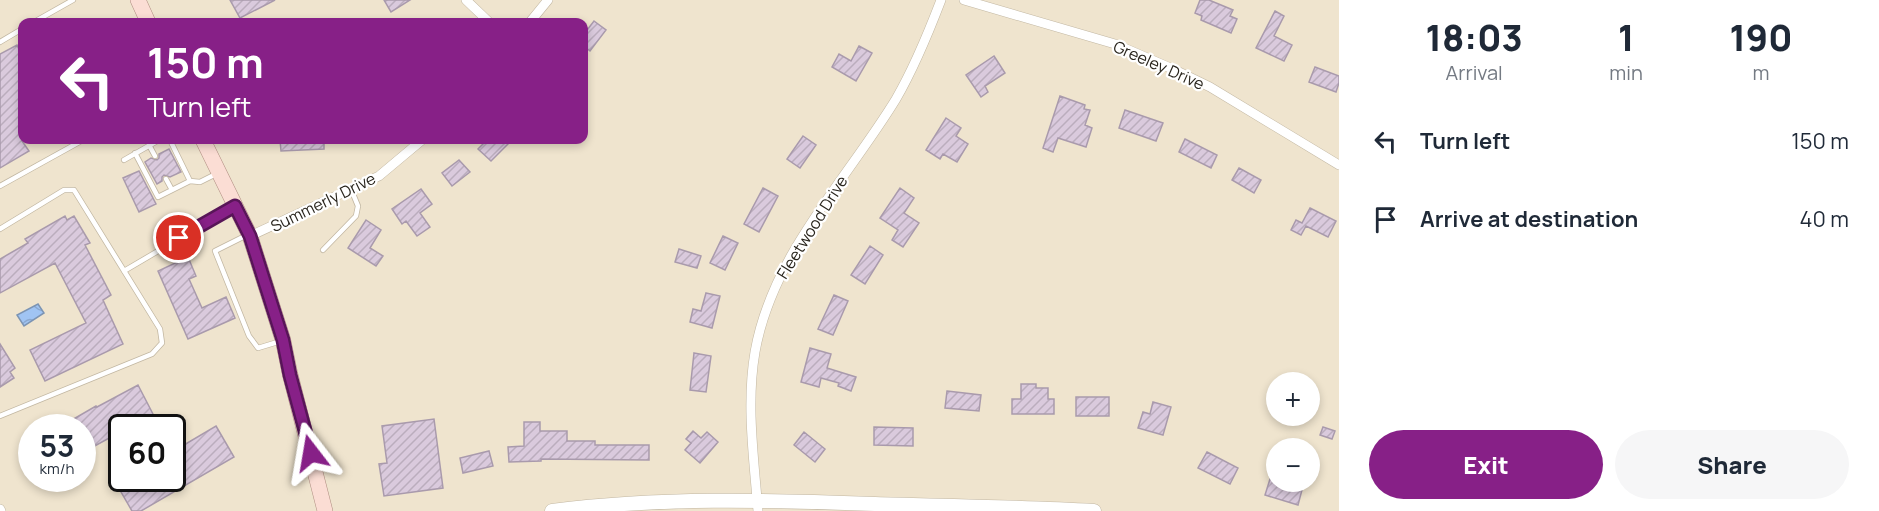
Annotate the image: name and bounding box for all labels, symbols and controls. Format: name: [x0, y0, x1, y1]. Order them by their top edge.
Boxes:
text: 18:03: [1426, 13, 1523, 62]
text: 1: [1618, 13, 1634, 62]
text: 190: [1729, 13, 1792, 62]
text: 150 m: [147, 33, 264, 91]
street label: Greeley Drive: [1110, 35, 1208, 95]
icon: left: [48, 42, 126, 120]
text: Arrival: [1446, 59, 1503, 86]
text: min: [1609, 59, 1643, 86]
text: m: [1752, 59, 1769, 86]
text: Turn left: [147, 88, 251, 125]
icon: left: [1369, 125, 1402, 158]
text: Turn left: [1420, 126, 1510, 156]
text: 150 m: [1791, 126, 1849, 156]
street label: Summerly Drive: [267, 167, 379, 237]
street label: Fleetwood Drive: [771, 171, 853, 283]
icon: arrive: [1369, 203, 1402, 236]
text: Arrive at destination: [1420, 204, 1638, 234]
text: 40 m: [1800, 204, 1849, 234]
pin: [153, 212, 204, 263]
icon: arrive: [162, 221, 195, 254]
map controls: [1266, 372, 1320, 492]
button: +: [1266, 372, 1320, 426]
speed limit sign: 60: [108, 414, 186, 492]
position arrow: [279, 421, 343, 485]
text: 53: [39, 425, 75, 466]
button: Exit: [1369, 430, 1603, 499]
button: Share: [1615, 430, 1849, 499]
button: −: [1266, 438, 1320, 492]
text: km/h: [40, 458, 74, 479]

